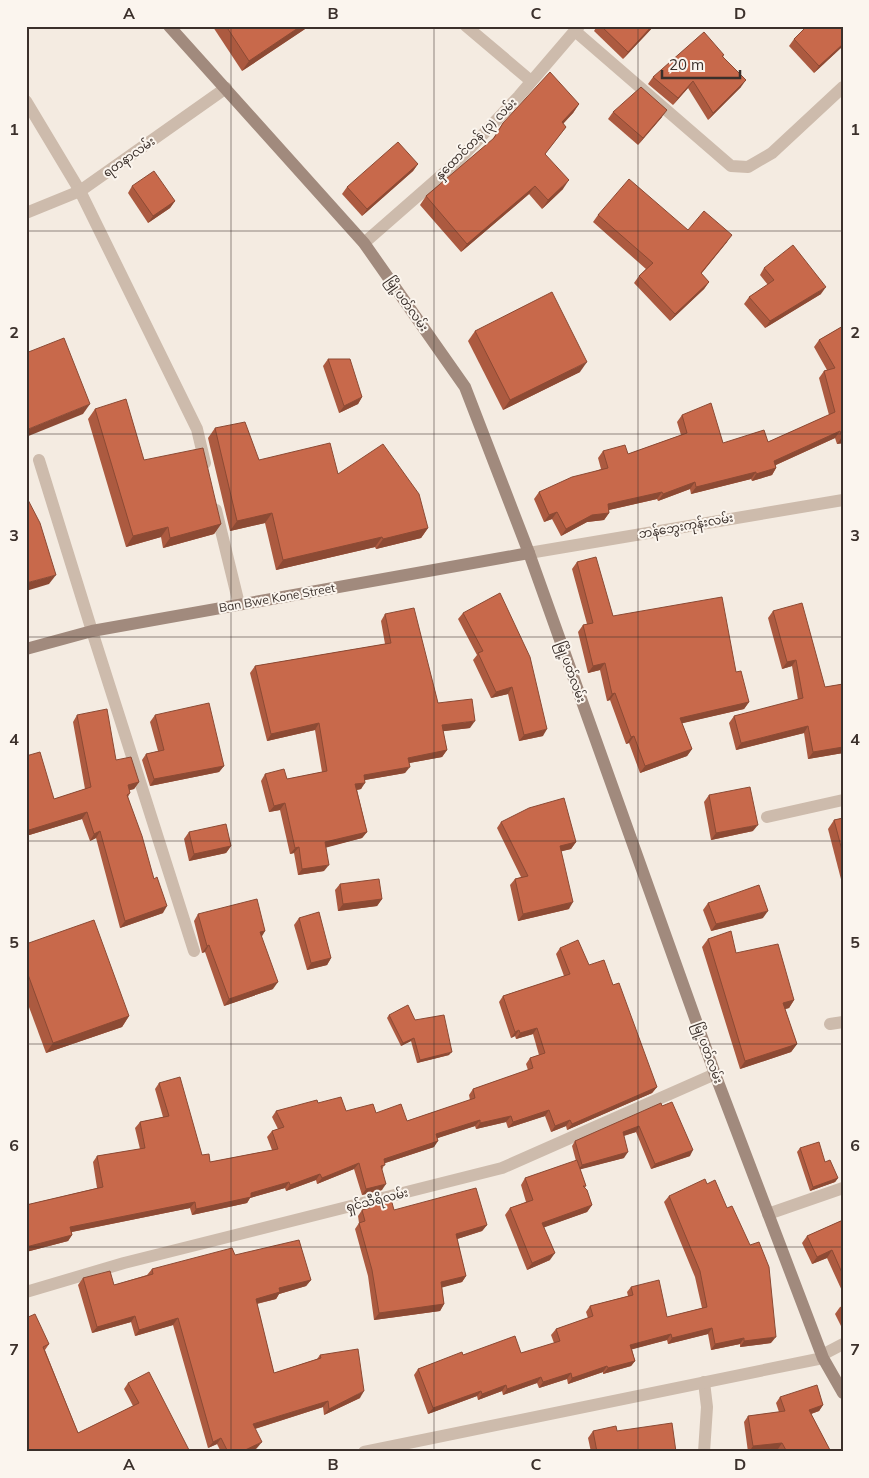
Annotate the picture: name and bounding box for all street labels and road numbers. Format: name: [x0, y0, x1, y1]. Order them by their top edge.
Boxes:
street label: နှထောင်တန် (၃) လမ်း: [431, 94, 522, 185]
street label: ရတနာလမ်း: [99, 132, 159, 182]
street label: မြို့ပတ်လမ်း: [380, 273, 433, 336]
street label: ဘန်ဘွေးကုန်းလမ်း: [637, 509, 735, 544]
street label: Ban Bwe Kone Street: [218, 580, 336, 615]
street label: မြို့ပတ်လမ်း: [551, 639, 590, 705]
street label: မြို့ပတ်လမ်း: [688, 1020, 727, 1086]
street label: ရှင်သီရိလမ်း: [344, 1184, 410, 1217]

